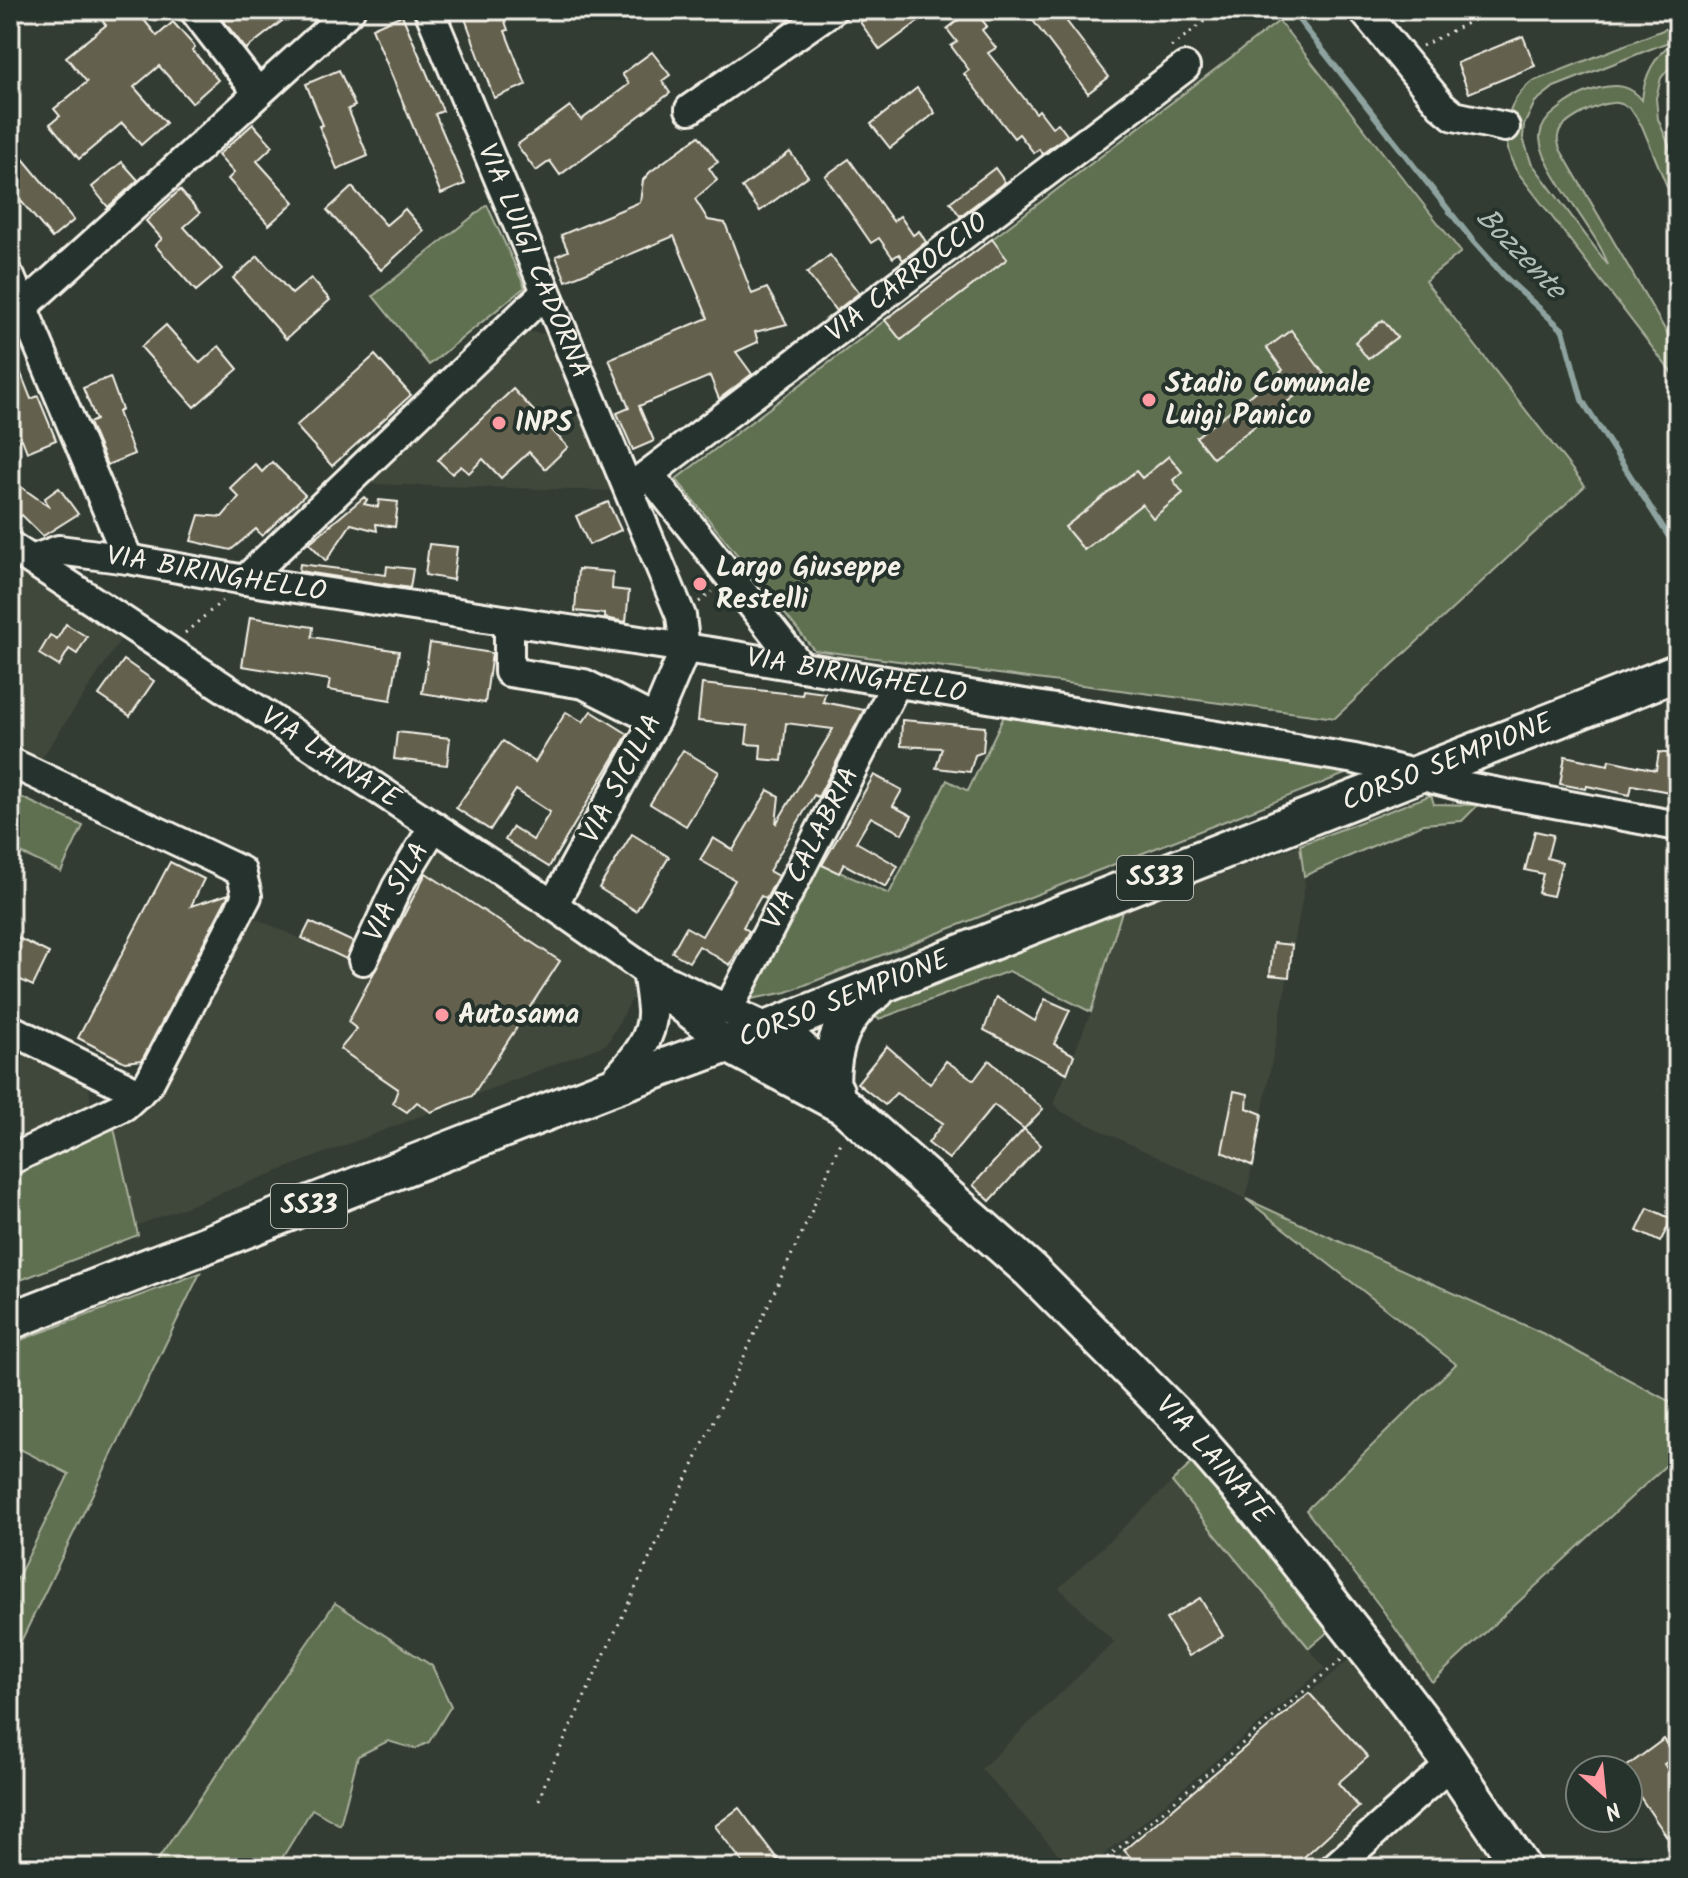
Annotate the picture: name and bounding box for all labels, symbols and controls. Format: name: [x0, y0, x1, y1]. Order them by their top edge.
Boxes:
street label: VIA LUIGI CADORNA: [464, 137, 602, 386]
water label: Bozzente: [1463, 196, 1578, 313]
street label: VIA CARROCCIO: [816, 201, 999, 355]
place label: Stadio Comunale Luigi Panico: [1165, 362, 1371, 439]
marker: Stadio Comunale Luigi Panico: [1140, 391, 1158, 409]
place label: INPS: [515, 401, 573, 446]
marker: INPS: [490, 414, 508, 432]
street label: VIA BIRINGHELLO: [104, 534, 329, 615]
place label: Largo Giuseppe Restelli: [716, 546, 901, 623]
marker: Largo Giuseppe Restelli: [691, 575, 709, 593]
street label: VIA BIRINGHELLO: [743, 636, 970, 716]
street label: VIA LAINATE: [251, 695, 410, 821]
street label: CORSO SEMPIONE: [1335, 701, 1560, 824]
street label: VIA SICILIA: [569, 706, 675, 852]
street label: VIA CALABRIA: [750, 759, 872, 938]
street label: VIA SILA: [352, 833, 442, 949]
road number: SS33: [1117, 856, 1193, 900]
street label: CORSO SEMPIONE: [732, 937, 957, 1060]
place label: Autosama: [458, 993, 579, 1038]
marker: Autosama: [433, 1006, 451, 1024]
road number: SS33: [271, 1184, 347, 1228]
street label: VIA LAINATE: [1144, 1384, 1284, 1535]
north arrow: [1564, 1754, 1644, 1834]
text: N: [1598, 1791, 1626, 1828]

